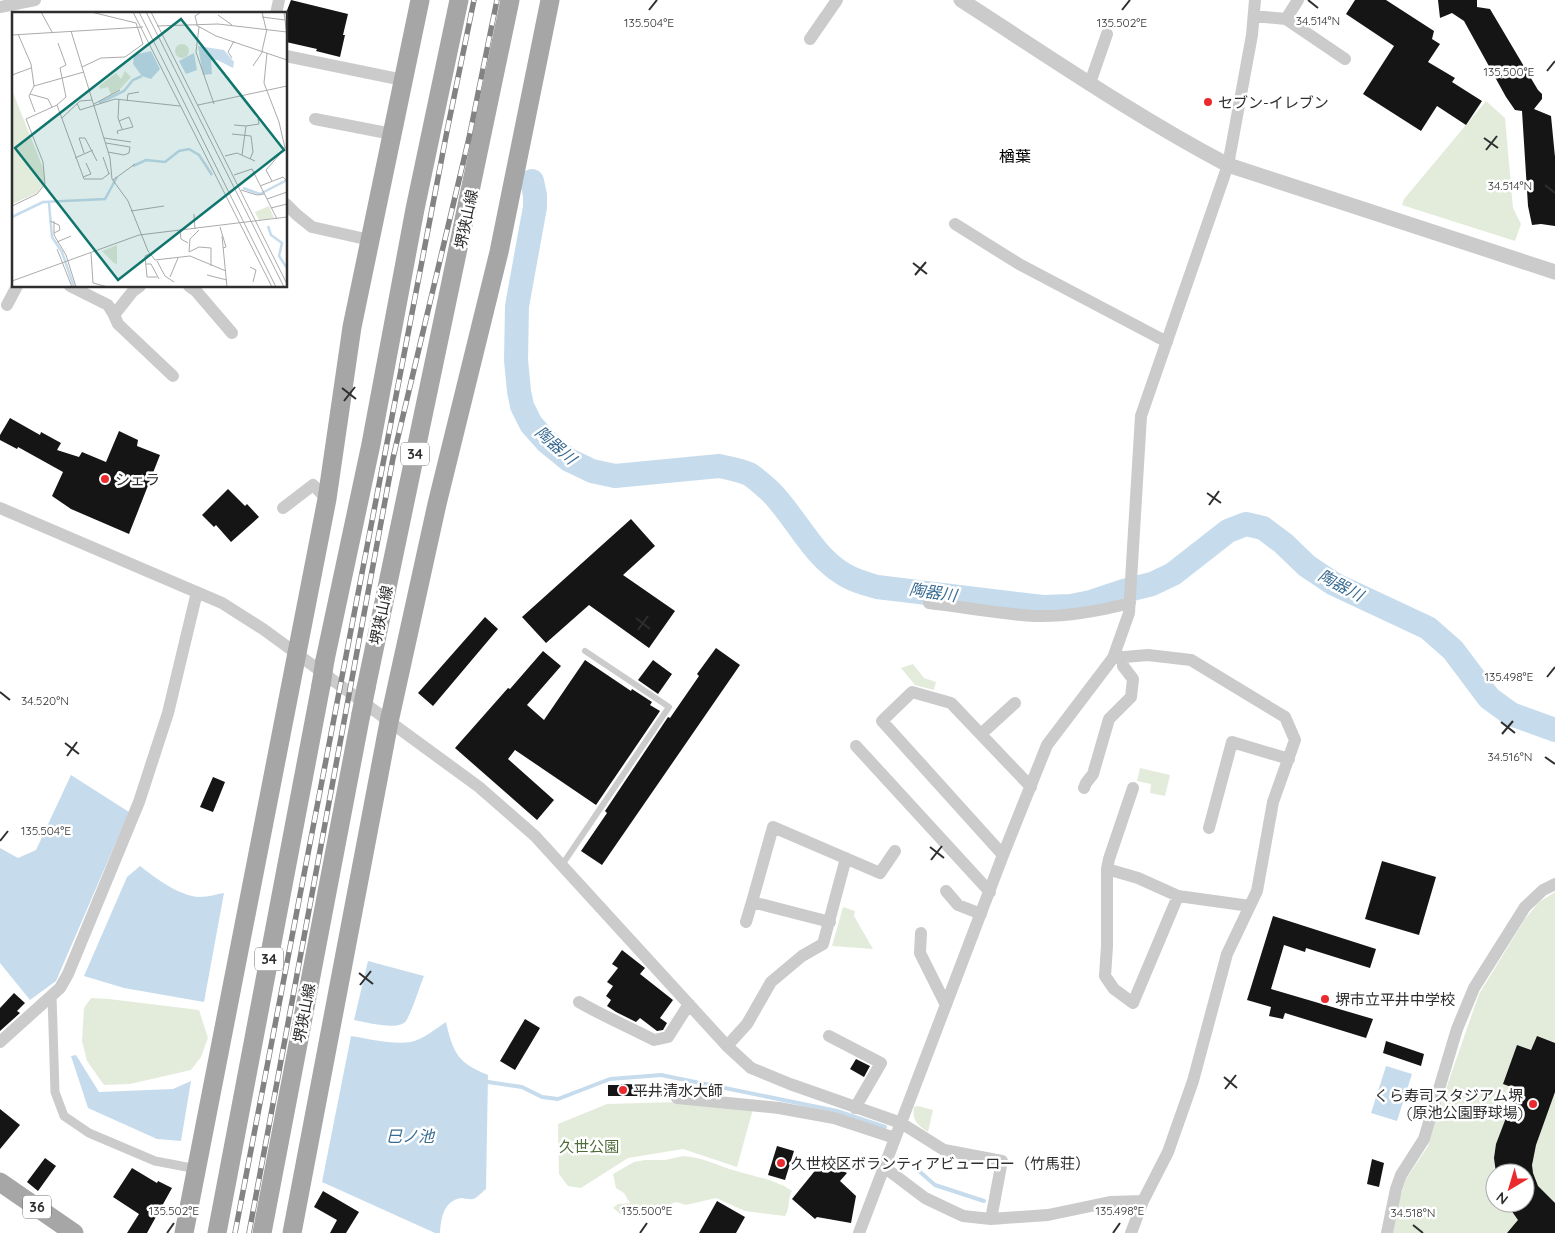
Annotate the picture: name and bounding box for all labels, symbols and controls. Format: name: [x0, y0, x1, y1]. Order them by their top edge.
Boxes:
inset map: [12, 12, 288, 288]
text: 34.514°N: [1296, 13, 1340, 28]
text: 135.504°E: [624, 15, 674, 30]
text: 135.502°E: [1097, 15, 1147, 30]
text: 135.500°E: [1484, 64, 1535, 79]
place label: セブン-イレブン: [1218, 93, 1329, 112]
marker: セブン-イレブン: [1202, 96, 1214, 108]
district label: 楢葉: [999, 146, 1031, 166]
text: 34.514°N: [1488, 178, 1532, 193]
street label: 堺狭山線: [450, 188, 482, 250]
water label: 陶器川: [531, 422, 582, 470]
road number: 34: [401, 442, 429, 466]
place label: シェラ: [115, 470, 160, 489]
marker: シェラ: [99, 473, 111, 485]
water label: 陶器川: [1315, 565, 1369, 606]
water label: 陶器川: [908, 579, 960, 606]
street label: 堺狭山線: [365, 584, 397, 646]
text: 135.498°E: [1485, 669, 1534, 684]
text: 34.520°N: [21, 693, 69, 708]
text: 34.516°N: [1488, 749, 1532, 764]
text: 135.504°E: [21, 823, 71, 838]
road number: 34: [255, 948, 283, 971]
street label: 堺狭山線: [289, 982, 319, 1044]
place label: 堺市立平井中学校: [1335, 990, 1455, 1009]
marker: 堺市立平井中学校: [1319, 993, 1331, 1005]
place label: 平井清水大師: [633, 1081, 723, 1100]
marker: 平井清水大師: [617, 1084, 629, 1096]
place label: くら寿司スタジアム堺 (原池公園野球場): [1374, 1086, 1523, 1122]
marker: くら寿司スタジアム堺 (原池公園野球場): [1527, 1098, 1539, 1110]
water label: 巳ノ池: [386, 1126, 436, 1146]
park label: 久世公園: [559, 1137, 619, 1156]
place label: 久世校区ボランティアビューロー（竹馬荘）: [791, 1154, 1090, 1173]
marker: 久世校区ボランティアビューロー（竹馬荘）: [775, 1157, 787, 1169]
north arrow: [1485, 1163, 1535, 1213]
text: N: [1492, 1188, 1512, 1209]
road number: 36: [23, 1196, 51, 1218]
text: 135.502°E: [149, 1203, 199, 1218]
text: 135.500°E: [622, 1203, 673, 1218]
text: 135.498°E: [1096, 1203, 1145, 1218]
text: 34.518°N: [1391, 1205, 1435, 1220]

